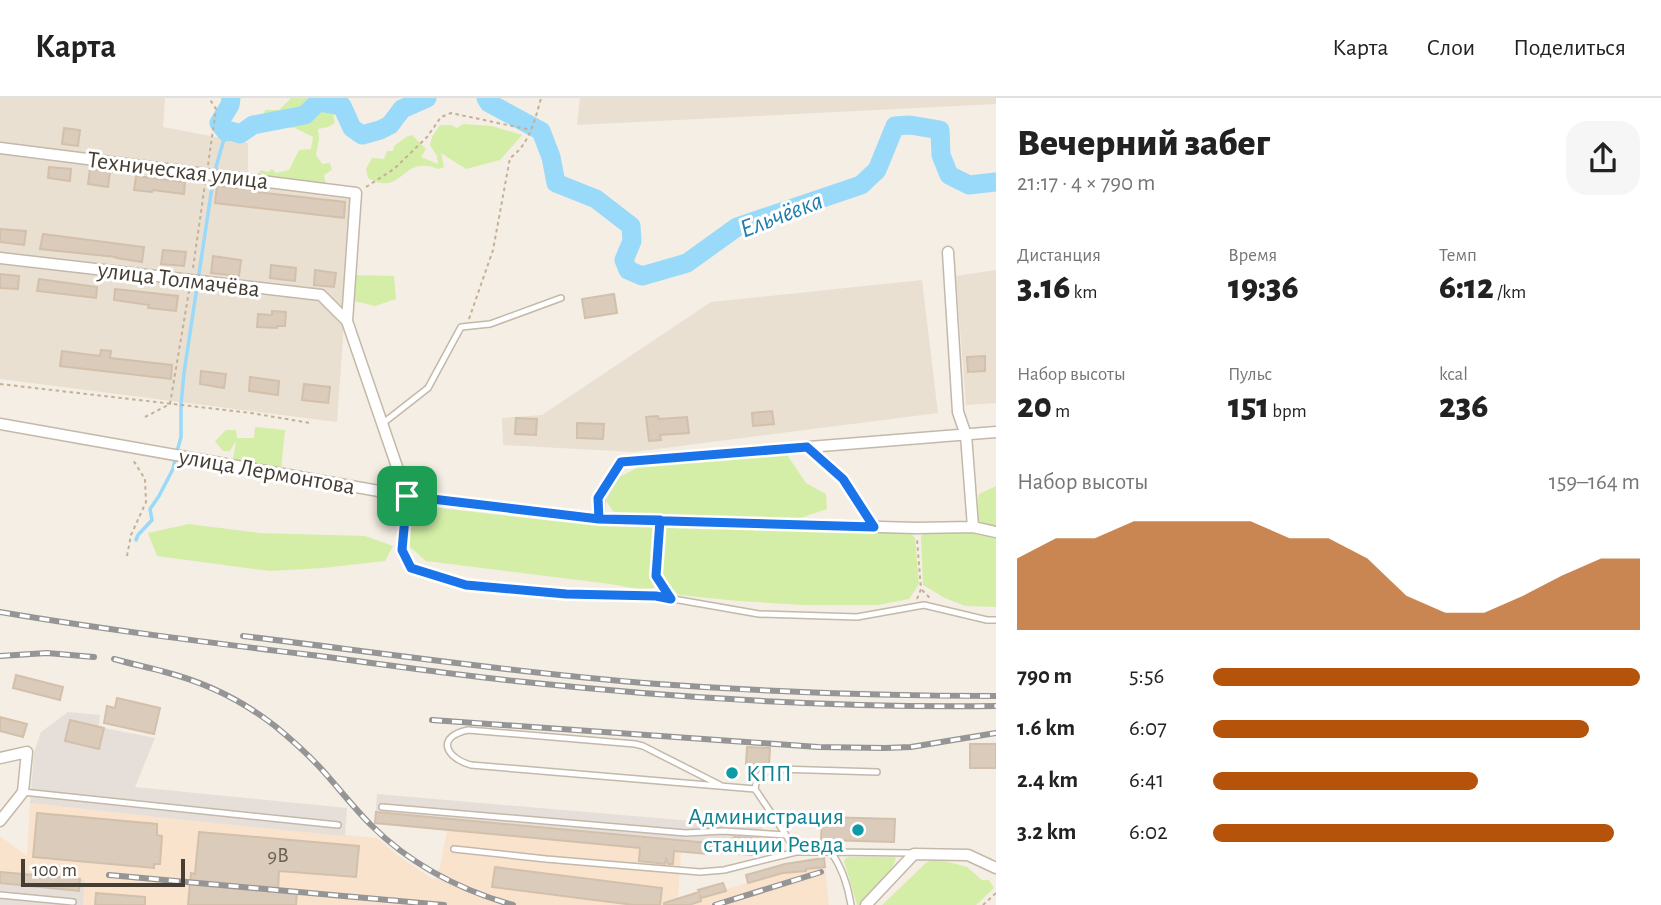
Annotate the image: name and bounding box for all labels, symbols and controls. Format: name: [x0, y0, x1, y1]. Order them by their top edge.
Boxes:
text: Карта: [35, 31, 116, 64]
text: Карта: [1332, 36, 1388, 60]
text: Слои: [1426, 36, 1475, 60]
text: Поделиться: [1513, 36, 1626, 60]
button: share: [1566, 121, 1640, 195]
text: Вечерний забег: [1017, 125, 1270, 163]
street label: Техническая улица: [86, 148, 270, 194]
text: 21:17 · 4 × 790 m: [1017, 172, 1155, 195]
water label: Ельчёвка: [737, 187, 826, 242]
text: Дистанция: [1017, 246, 1101, 265]
text: Время: [1228, 246, 1277, 265]
text: Темп: [1439, 246, 1477, 265]
street label: улица Толмачёва: [95, 258, 261, 302]
text: 3.16: [1017, 270, 1070, 305]
text: 19:36: [1228, 270, 1299, 305]
text: 6:12: [1439, 270, 1494, 305]
text: km: [1070, 283, 1097, 302]
text: /km: [1494, 283, 1526, 302]
text: Набор высоты: [1017, 365, 1126, 384]
text: Пульс: [1228, 365, 1272, 384]
text: kcal: [1439, 365, 1468, 384]
text: 20: [1017, 389, 1052, 424]
text: 151: [1228, 389, 1269, 424]
text: 236: [1439, 389, 1488, 424]
text: m: [1052, 402, 1070, 421]
text: bpm: [1269, 402, 1307, 421]
street label: улица Лермонтова: [176, 445, 357, 499]
pin: [377, 466, 437, 526]
text: Набор высоты: [1017, 471, 1149, 494]
text: 159–164 m: [1549, 471, 1640, 494]
icon: arrive: [388, 477, 426, 515]
text: 790 m: [1017, 665, 1072, 688]
text: 5:56: [1129, 665, 1164, 688]
text: 1.6 km: [1017, 717, 1075, 740]
text: 6:07: [1129, 717, 1167, 740]
place label: КПП: [746, 762, 792, 786]
marker: КПП: [724, 765, 740, 781]
text: 2.4 km: [1017, 769, 1078, 792]
text: 6:41: [1129, 769, 1164, 792]
place label: Администрация станции Ревда: [688, 805, 844, 857]
text: 3.2 km: [1017, 821, 1076, 844]
text: 6:02: [1129, 821, 1168, 844]
marker: Администрация станции Ревда: [850, 822, 866, 838]
house number: 9В: [267, 845, 289, 866]
scale bar: [21, 856, 186, 888]
text: 100 m: [32, 861, 77, 880]

